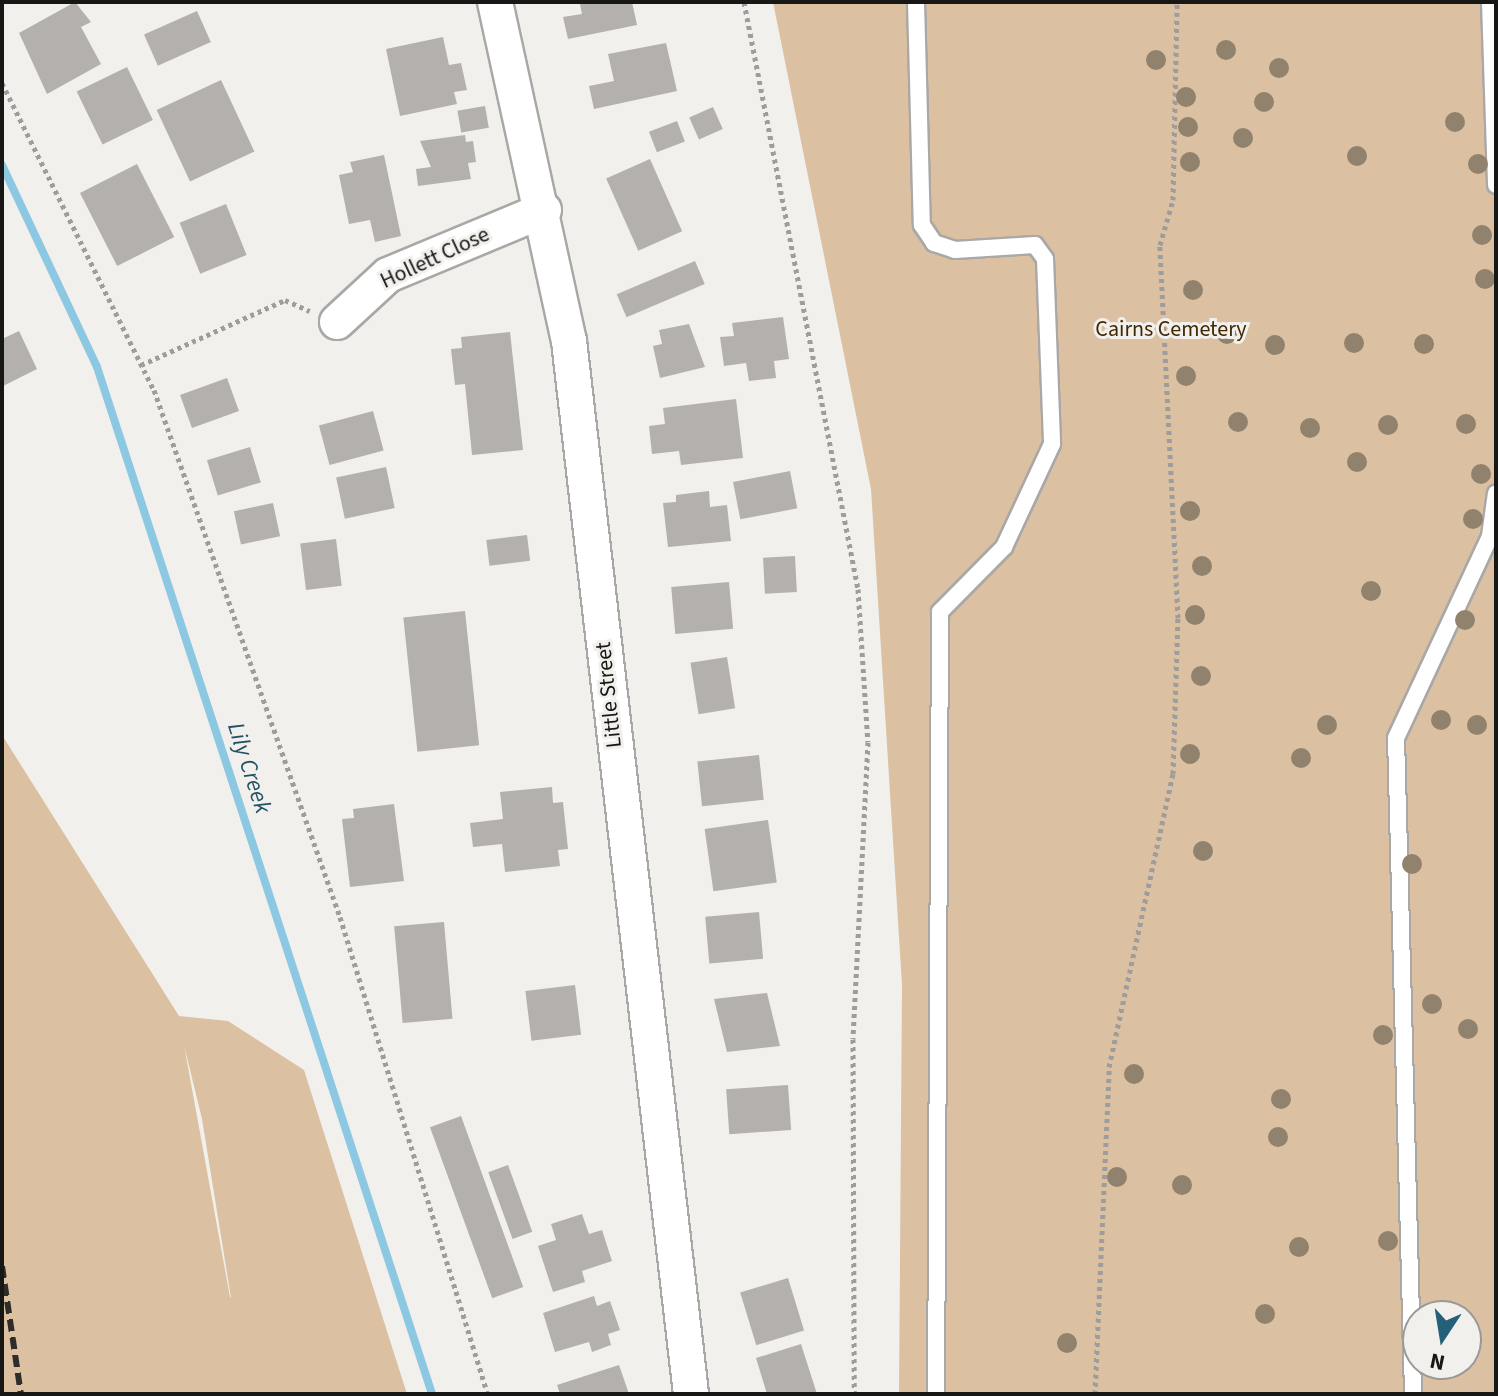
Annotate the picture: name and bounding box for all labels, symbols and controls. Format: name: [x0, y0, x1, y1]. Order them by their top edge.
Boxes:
street label: Hollett Close: [376, 221, 494, 295]
park label: Cairns Cemetery: [1095, 317, 1247, 343]
street label: Little Street: [590, 641, 628, 749]
water label: Lily Creek: [221, 719, 277, 817]
north arrow: [1402, 1300, 1482, 1380]
text: N: [1427, 1344, 1448, 1379]

